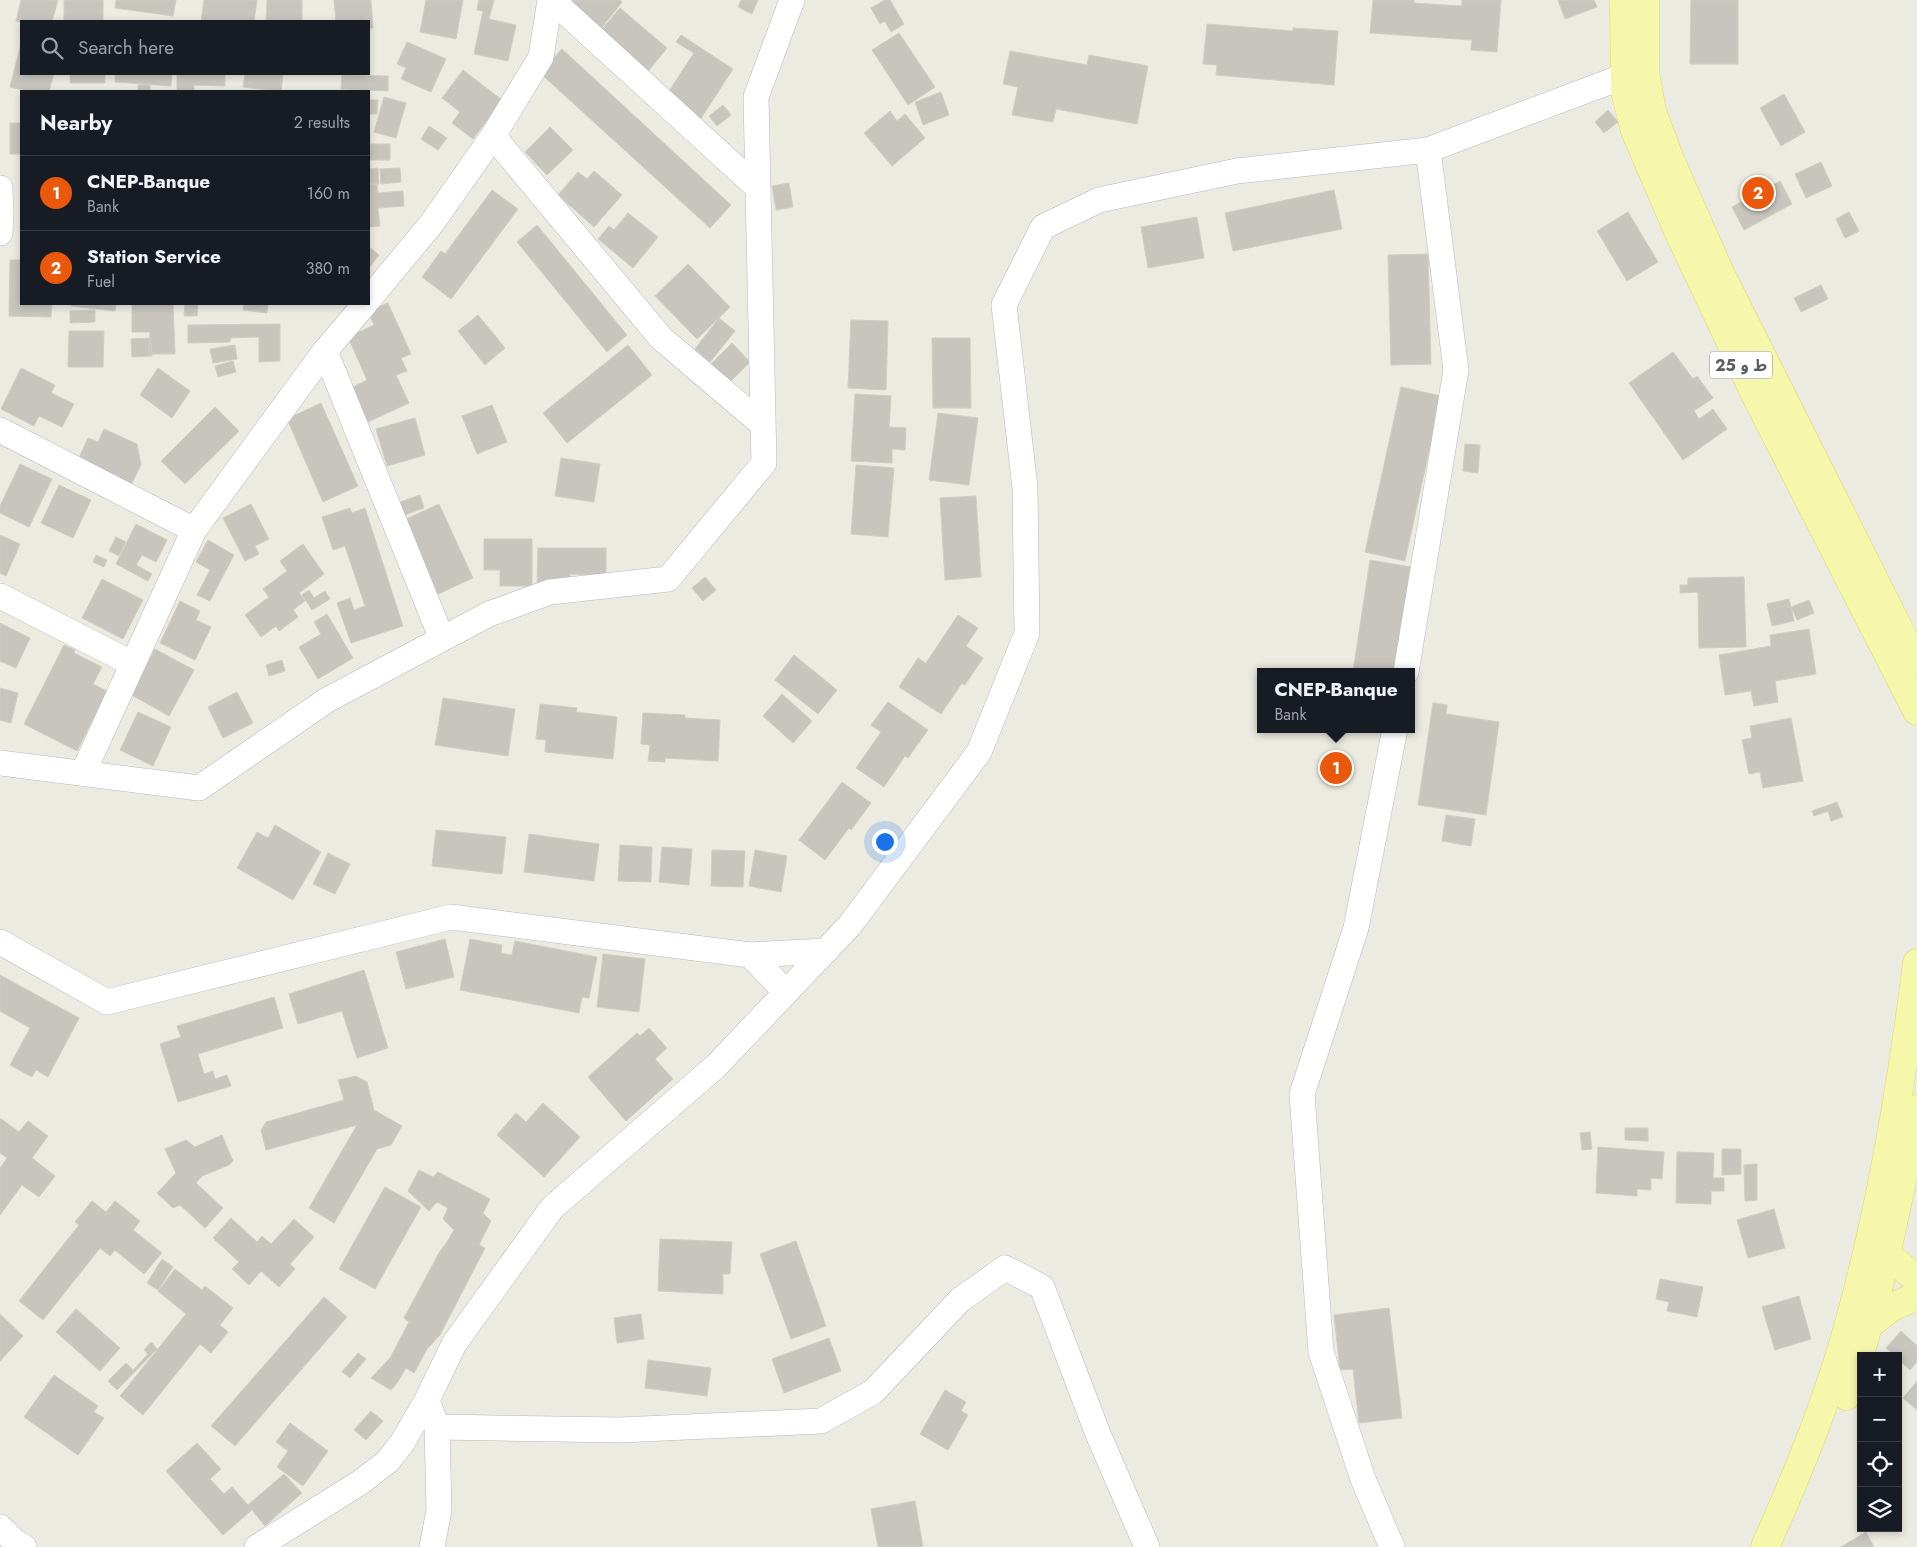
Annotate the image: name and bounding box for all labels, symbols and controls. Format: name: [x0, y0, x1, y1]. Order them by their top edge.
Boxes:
search box: [20, 20, 370, 75]
icon: search: [38, 34, 66, 62]
text: Search here: [78, 34, 174, 61]
text: Nearby: [40, 108, 112, 138]
text: 2 results: [294, 111, 350, 134]
text: CNEP-Banque: [87, 168, 210, 195]
pin: 2: [1742, 174, 1774, 212]
text: 1: [52, 182, 60, 205]
text: 160 m: [307, 182, 350, 205]
text: Bank: [87, 195, 119, 218]
text: Station Service: [87, 243, 221, 270]
text: 2: [51, 257, 61, 280]
text: 380 m: [306, 257, 350, 280]
text: Fuel: [87, 270, 115, 293]
road number: ط و 25: [1710, 352, 1772, 378]
popup: [1257, 668, 1415, 733]
text: CNEP-Banque: [1274, 676, 1398, 703]
text: Bank: [1274, 703, 1306, 726]
pin: 1: [1320, 749, 1352, 787]
your location: [872, 829, 898, 855]
map controls: [1857, 1352, 1902, 1532]
button: +: [1857, 1352, 1902, 1397]
button: −: [1857, 1397, 1902, 1442]
button: locate: [1857, 1442, 1902, 1487]
button: layers: [1857, 1487, 1902, 1532]

